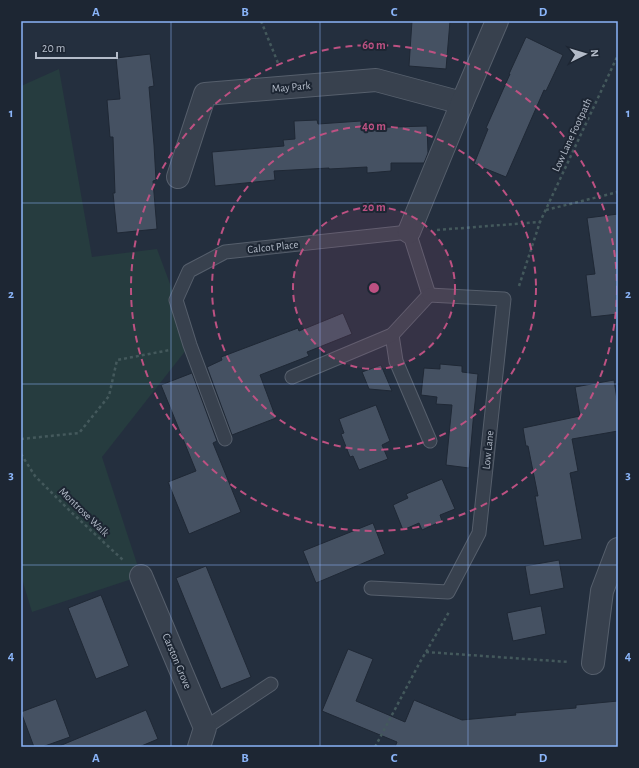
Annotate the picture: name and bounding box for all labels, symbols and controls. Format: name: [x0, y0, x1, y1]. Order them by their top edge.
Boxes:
text: A: [92, 6, 100, 19]
text: B: [241, 6, 249, 19]
text: C: [391, 6, 398, 19]
text: D: [539, 6, 548, 19]
scale bar: [36, 34, 117, 60]
north arrow: [565, 34, 605, 74]
text: 60 m: [362, 39, 386, 51]
text: 20 m: [42, 42, 65, 54]
text: N: [589, 49, 600, 57]
street label: May Park: [271, 80, 311, 94]
street label: Low Lane Footpath: [550, 97, 594, 173]
text: 1: [9, 107, 13, 120]
text: 1: [626, 107, 630, 120]
text: 40 m: [362, 120, 386, 132]
text: 20 m: [362, 201, 386, 213]
street label: Calcot Place: [247, 239, 299, 255]
centre of rings: [367, 281, 381, 295]
text: 2: [8, 288, 14, 301]
text: 2: [625, 288, 631, 301]
street label: Low Lane: [480, 430, 496, 470]
text: 3: [8, 469, 14, 482]
text: 3: [625, 469, 631, 482]
street label: Montrose Walk: [57, 486, 111, 538]
street label: Carston Grove: [160, 632, 194, 690]
text: 4: [8, 650, 15, 663]
text: 4: [625, 650, 632, 663]
text: A: [92, 752, 100, 765]
text: B: [241, 752, 249, 765]
text: C: [391, 752, 398, 765]
text: D: [539, 752, 548, 765]

